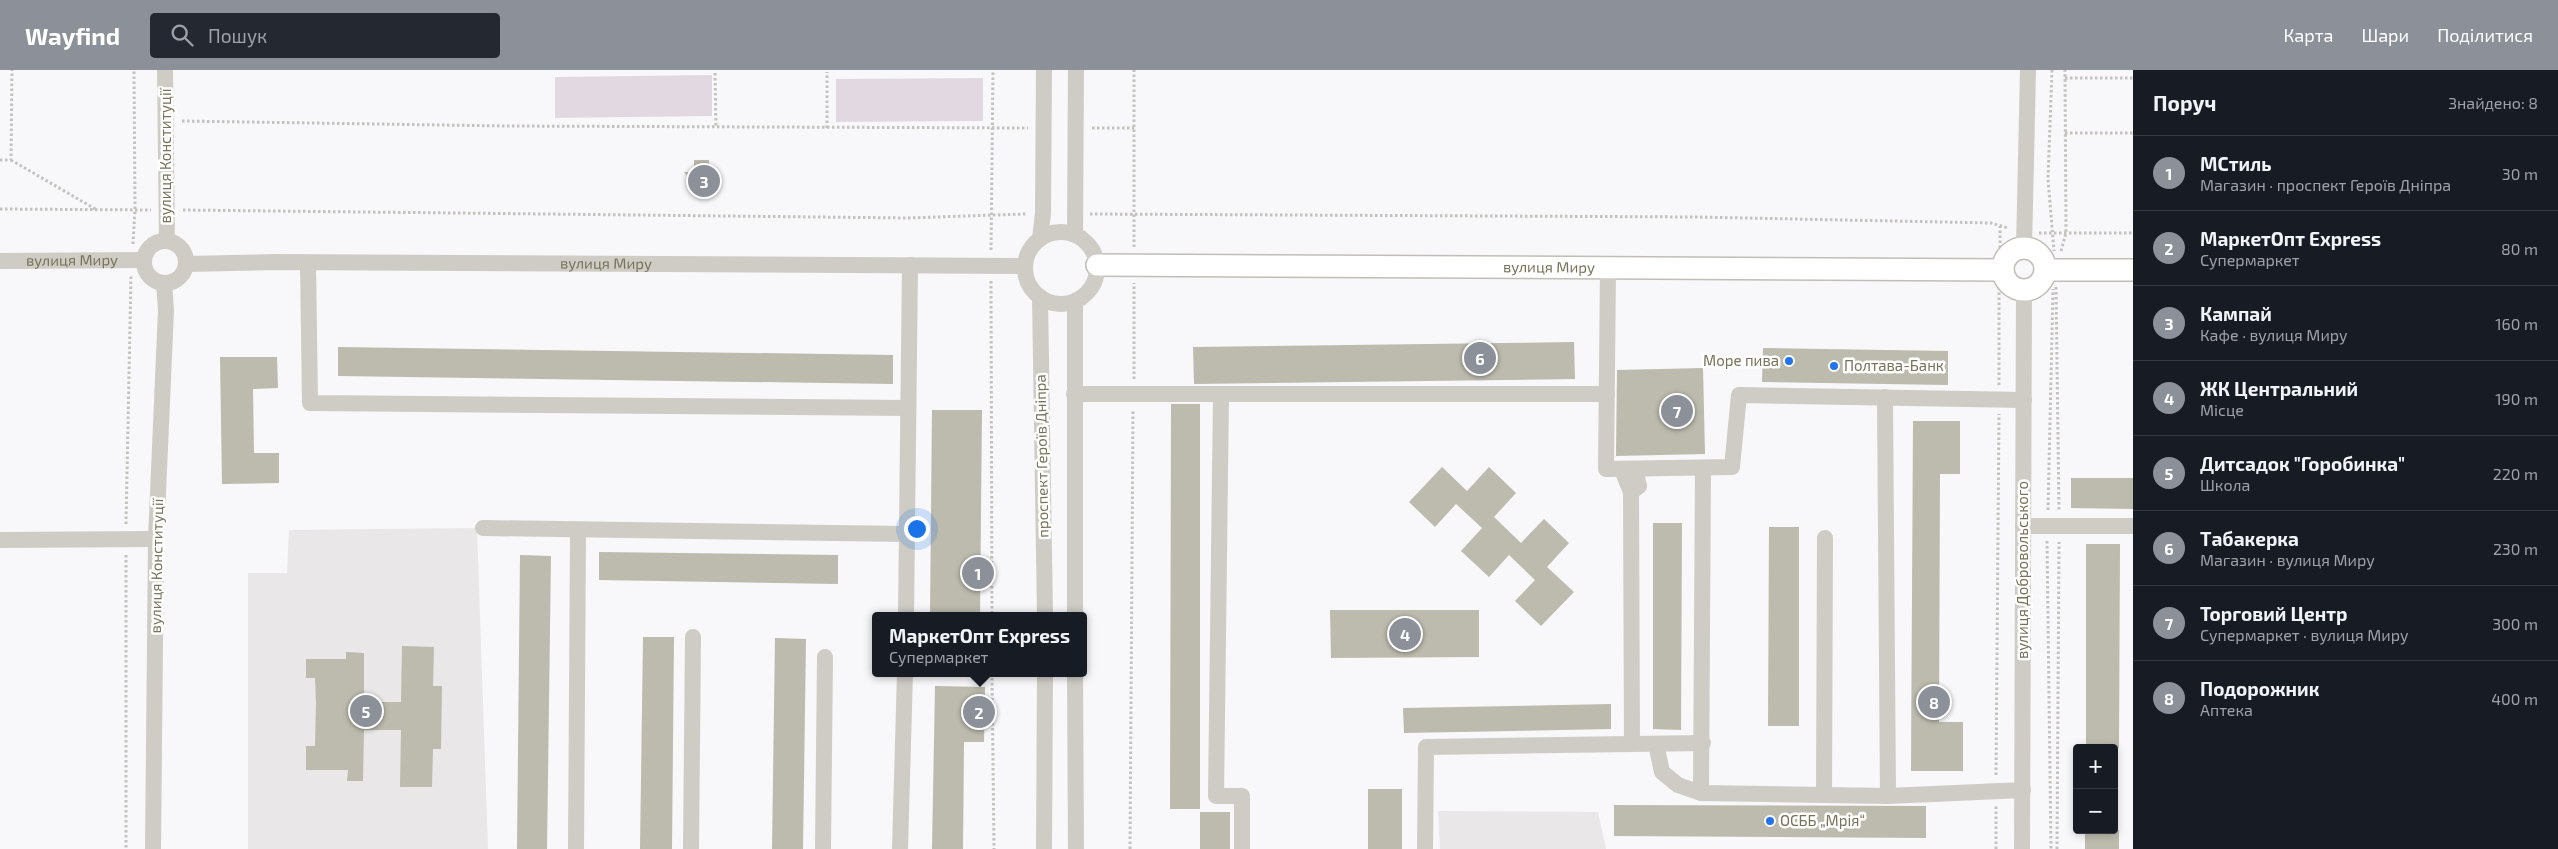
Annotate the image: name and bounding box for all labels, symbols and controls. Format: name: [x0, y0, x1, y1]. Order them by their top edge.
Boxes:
search box: [150, 13, 500, 58]
text: Wayfind: [25, 21, 120, 50]
icon: search: [168, 21, 196, 49]
text: Пошук: [208, 24, 267, 47]
text: Карта: [2283, 24, 2333, 46]
text: Шари: [2361, 24, 2409, 46]
text: Поділитися: [2437, 24, 2533, 46]
street label: вулиця Конституції: [156, 88, 175, 223]
text: Поруч: [2153, 90, 2216, 115]
text: Знайдено: 8: [2448, 93, 2538, 112]
text: МСтиль: [2200, 152, 2272, 175]
pin: 3: [688, 162, 720, 200]
text: 1: [2166, 164, 2172, 183]
text: 30 m: [2502, 164, 2538, 183]
text: Магазин · проспект Героїв Дніпра: [2200, 175, 2451, 194]
text: МаркетОпт Express: [2200, 227, 2381, 250]
text: 2: [2164, 239, 2174, 258]
text: 80 m: [2501, 239, 2538, 258]
street label: вулиця Миру: [26, 250, 118, 270]
text: Супермаркет: [2200, 250, 2299, 269]
street label: вулиця Миру: [560, 254, 652, 273]
street label: вулиця Миру: [1503, 257, 1595, 277]
text: Кампай: [2200, 302, 2272, 325]
text: 3: [2164, 314, 2174, 333]
text: 160 m: [2495, 314, 2538, 333]
text: Кафе · вулиця Миру: [2200, 325, 2348, 344]
pin: 6: [1464, 339, 1496, 377]
place label: Море пива: [1703, 351, 1779, 369]
marker: Море пива: [1783, 355, 1795, 367]
place label: Полтава-Банк: [1844, 356, 1944, 374]
marker: Полтава-Банк: [1828, 360, 1840, 372]
street label: проспект Героїв Дніпра: [1031, 374, 1051, 538]
text: ЖК Центральний: [2200, 377, 2358, 400]
text: 4: [2164, 389, 2174, 408]
text: 190 m: [2495, 389, 2538, 408]
pin: 7: [1661, 392, 1693, 430]
text: Місце: [2200, 400, 2244, 419]
text: Дитсадок "Горобинка": [2200, 452, 2405, 475]
text: 5: [2165, 464, 2173, 483]
text: 220 m: [2493, 464, 2538, 483]
text: Школа: [2200, 475, 2250, 494]
street label: вулиця Добровольського: [2013, 481, 2032, 659]
street label: вулиця Конституції: [146, 498, 167, 634]
your location: [904, 516, 930, 542]
text: Табакерка: [2200, 527, 2299, 550]
text: 6: [2164, 539, 2174, 558]
text: 230 m: [2493, 539, 2538, 558]
text: Магазин · вулиця Миру: [2200, 550, 2375, 569]
pin: 1: [962, 554, 994, 592]
text: Торговий Центр: [2200, 602, 2347, 625]
popup: [872, 612, 1087, 677]
text: 7: [2165, 614, 2173, 633]
text: 300 m: [2492, 614, 2538, 633]
pin: 4: [1389, 615, 1421, 653]
text: МаркетОпт Express: [889, 624, 1070, 647]
text: Супермаркет · вулиця Миру: [2200, 625, 2408, 644]
text: Супермаркет: [889, 647, 988, 666]
text: Подорожник: [2200, 677, 2319, 700]
pin: 8: [1918, 683, 1950, 721]
text: 8: [2164, 689, 2174, 708]
text: 400 m: [2491, 689, 2538, 708]
pin: 5: [350, 692, 382, 730]
pin: 2: [963, 693, 995, 731]
text: Аптека: [2200, 700, 2253, 719]
map controls: [2073, 744, 2118, 834]
button: +: [2073, 744, 2118, 789]
button: −: [2073, 789, 2118, 834]
place label: ОСББ „Мрія“: [1780, 811, 1865, 829]
marker: ОСББ „Мрія“: [1764, 815, 1776, 827]

